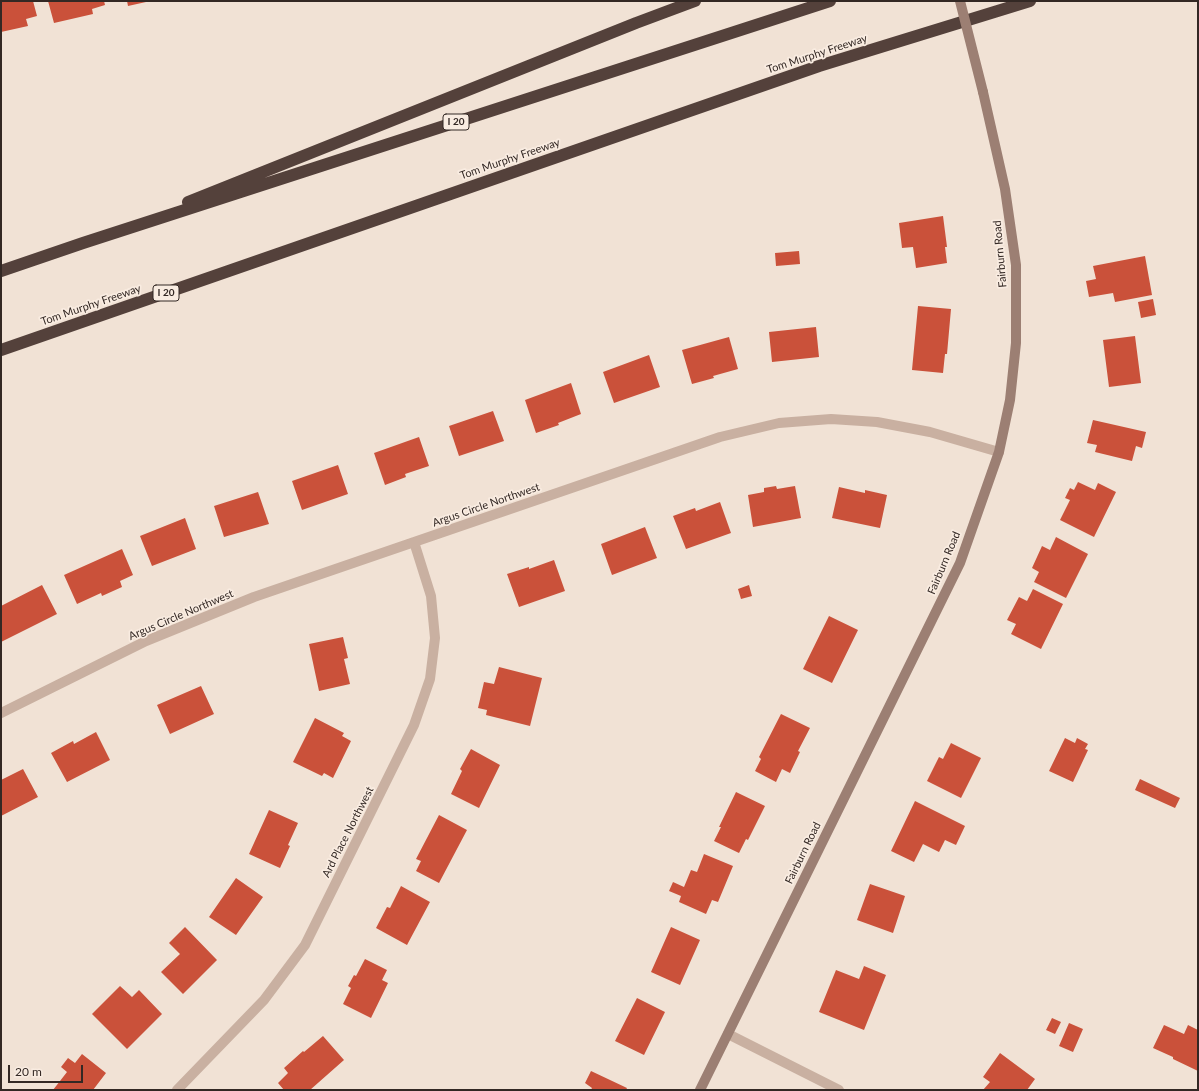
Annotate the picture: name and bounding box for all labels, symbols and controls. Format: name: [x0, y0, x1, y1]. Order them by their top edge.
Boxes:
street label: Tom Murphy Freeway: [765, 32, 869, 76]
road number: I 20: [443, 114, 469, 130]
street label: Tom Murphy Freeway: [458, 136, 562, 182]
street label: Fairburn Road: [990, 220, 1010, 288]
street label: Tom Murphy Freeway: [39, 282, 143, 328]
road number: I 20: [153, 285, 179, 301]
street label: Argus Circle Northwest: [431, 480, 541, 530]
street label: Fairburn Road: [925, 529, 963, 597]
street label: Argus Circle Northwest: [127, 587, 235, 643]
street label: Ard Place Northwest: [319, 784, 377, 880]
street label: Fairburn Road: [782, 820, 824, 886]
scale bar: [10, 1057, 85, 1083]
text: 20 m: [15, 1064, 42, 1079]

